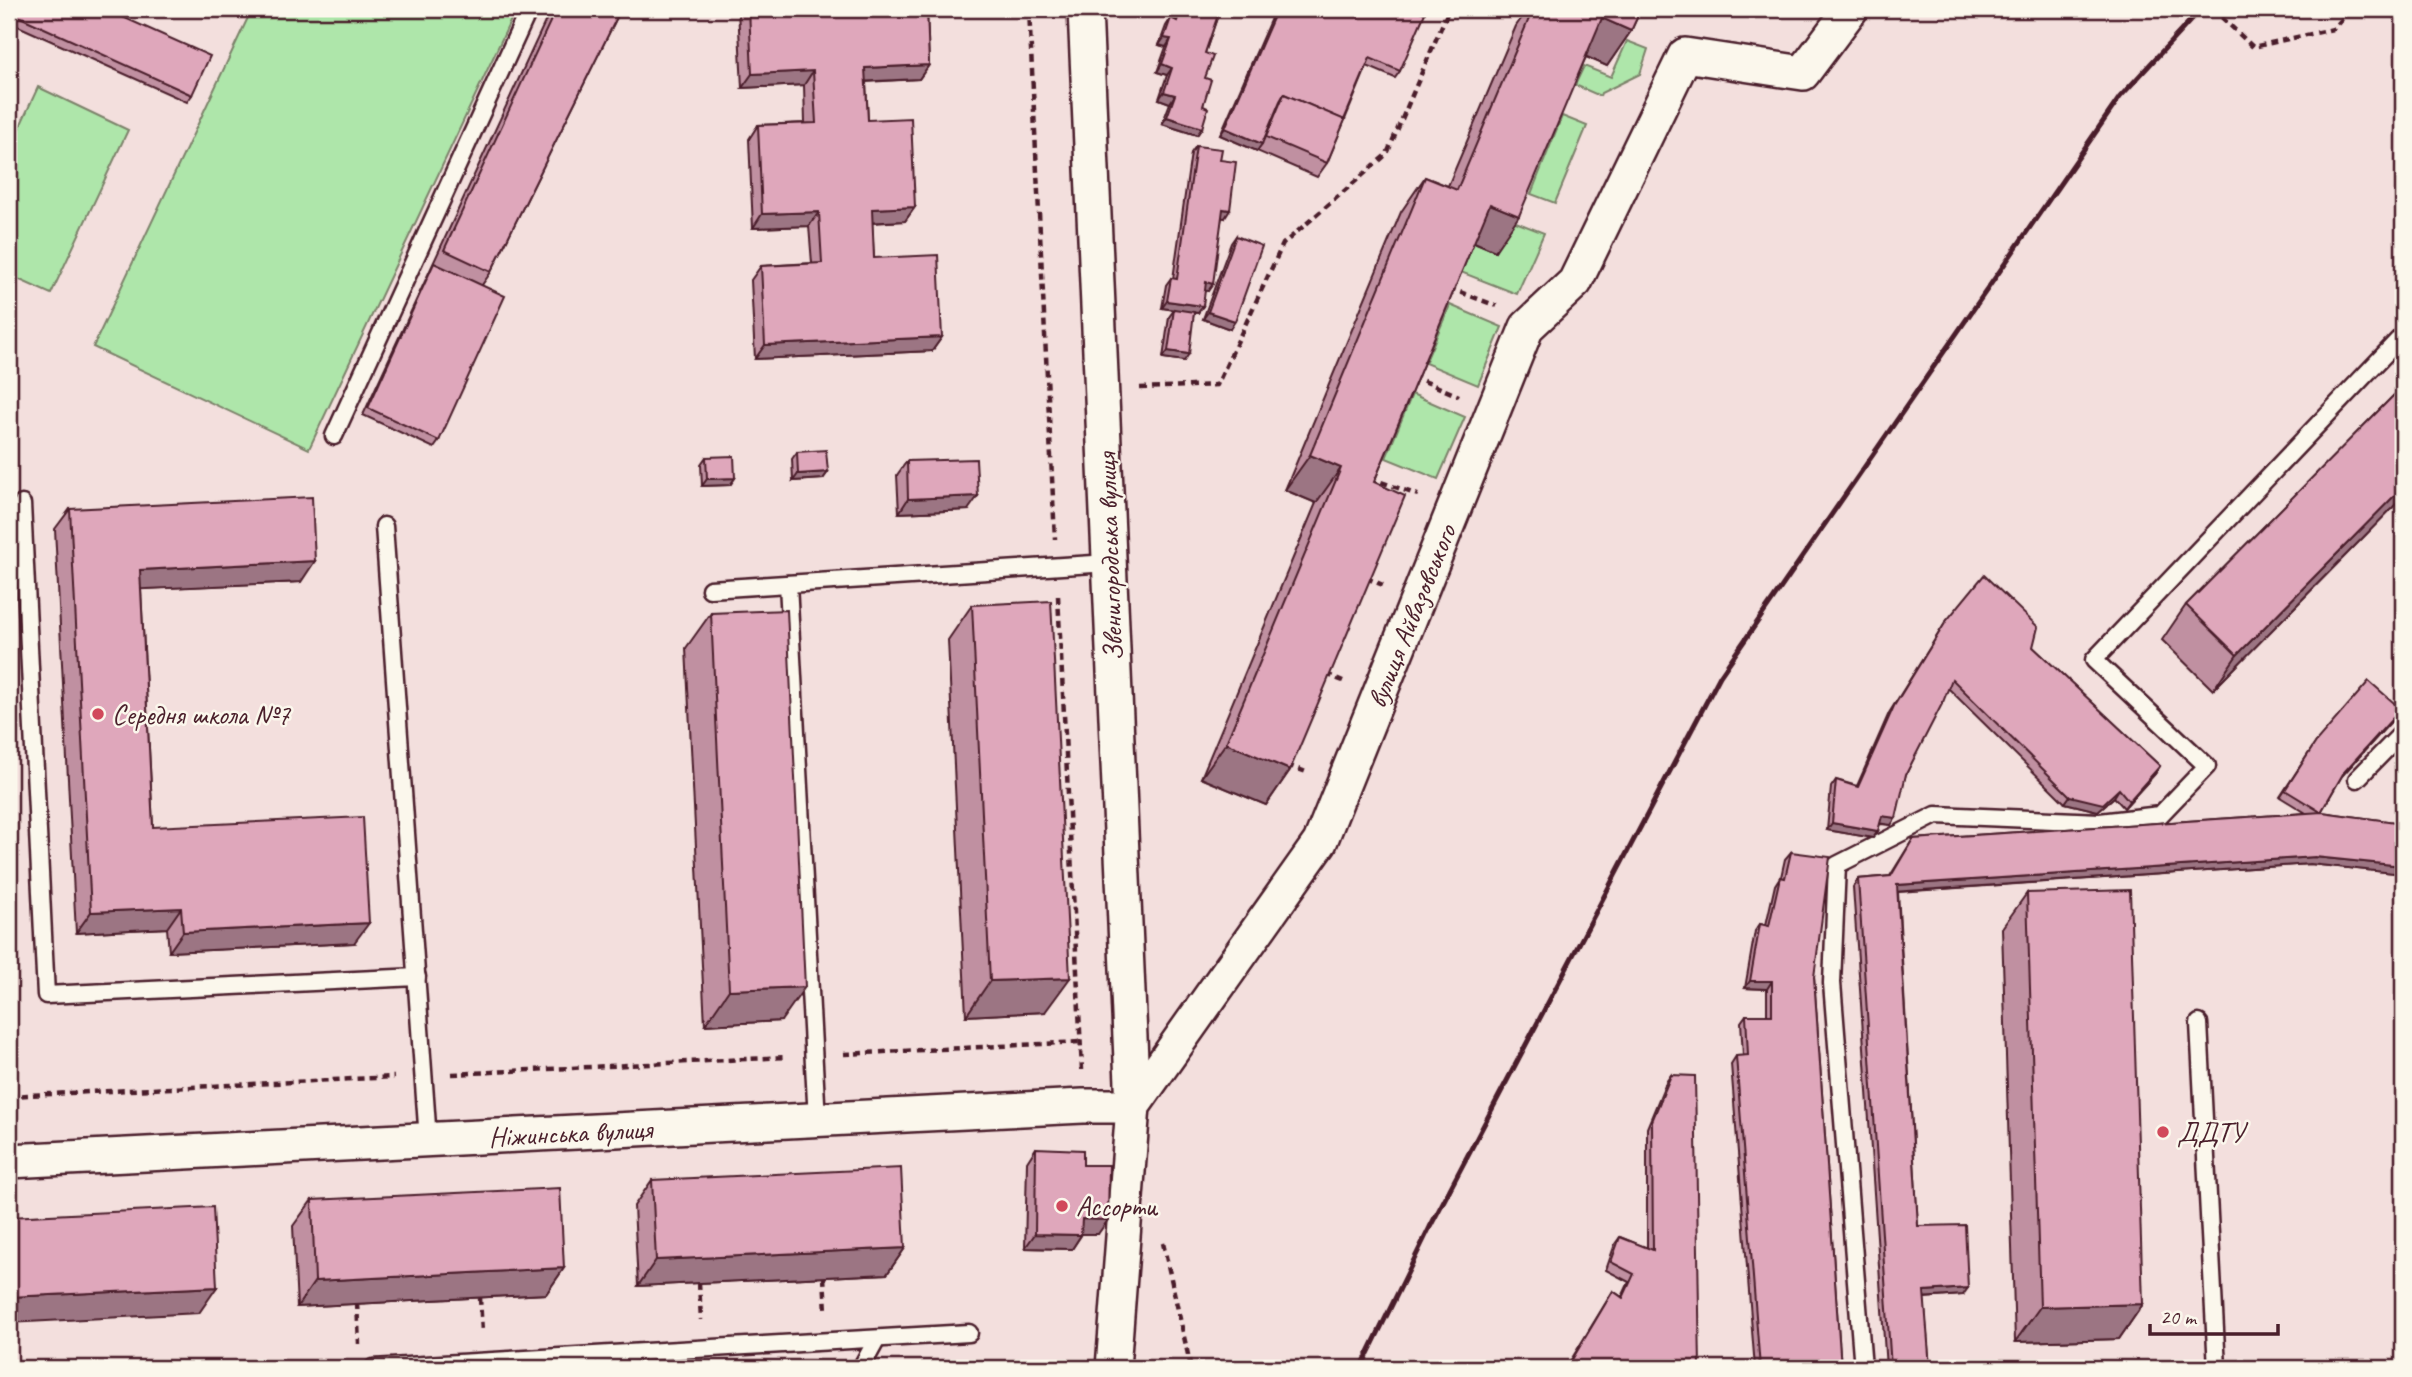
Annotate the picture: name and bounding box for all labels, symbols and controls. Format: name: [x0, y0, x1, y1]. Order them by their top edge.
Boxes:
street label: Звенигородська вулиця: [1088, 450, 1131, 662]
street label: вулиця Айвазовського: [1359, 517, 1465, 713]
place label: Середня школа №7: [112, 697, 291, 732]
marker: Середня школа №7: [90, 706, 106, 722]
street label: Ніжинська вулиця: [488, 1111, 655, 1154]
place label: ДДТУ: [2177, 1115, 2249, 1150]
marker: ДДТУ: [2155, 1124, 2171, 1140]
place label: Ассорти: [1076, 1189, 1159, 1224]
marker: Ассорти: [1054, 1198, 1070, 1214]
scale bar: [2150, 1293, 2277, 1337]
text: 20 m: [2160, 1304, 2198, 1330]

